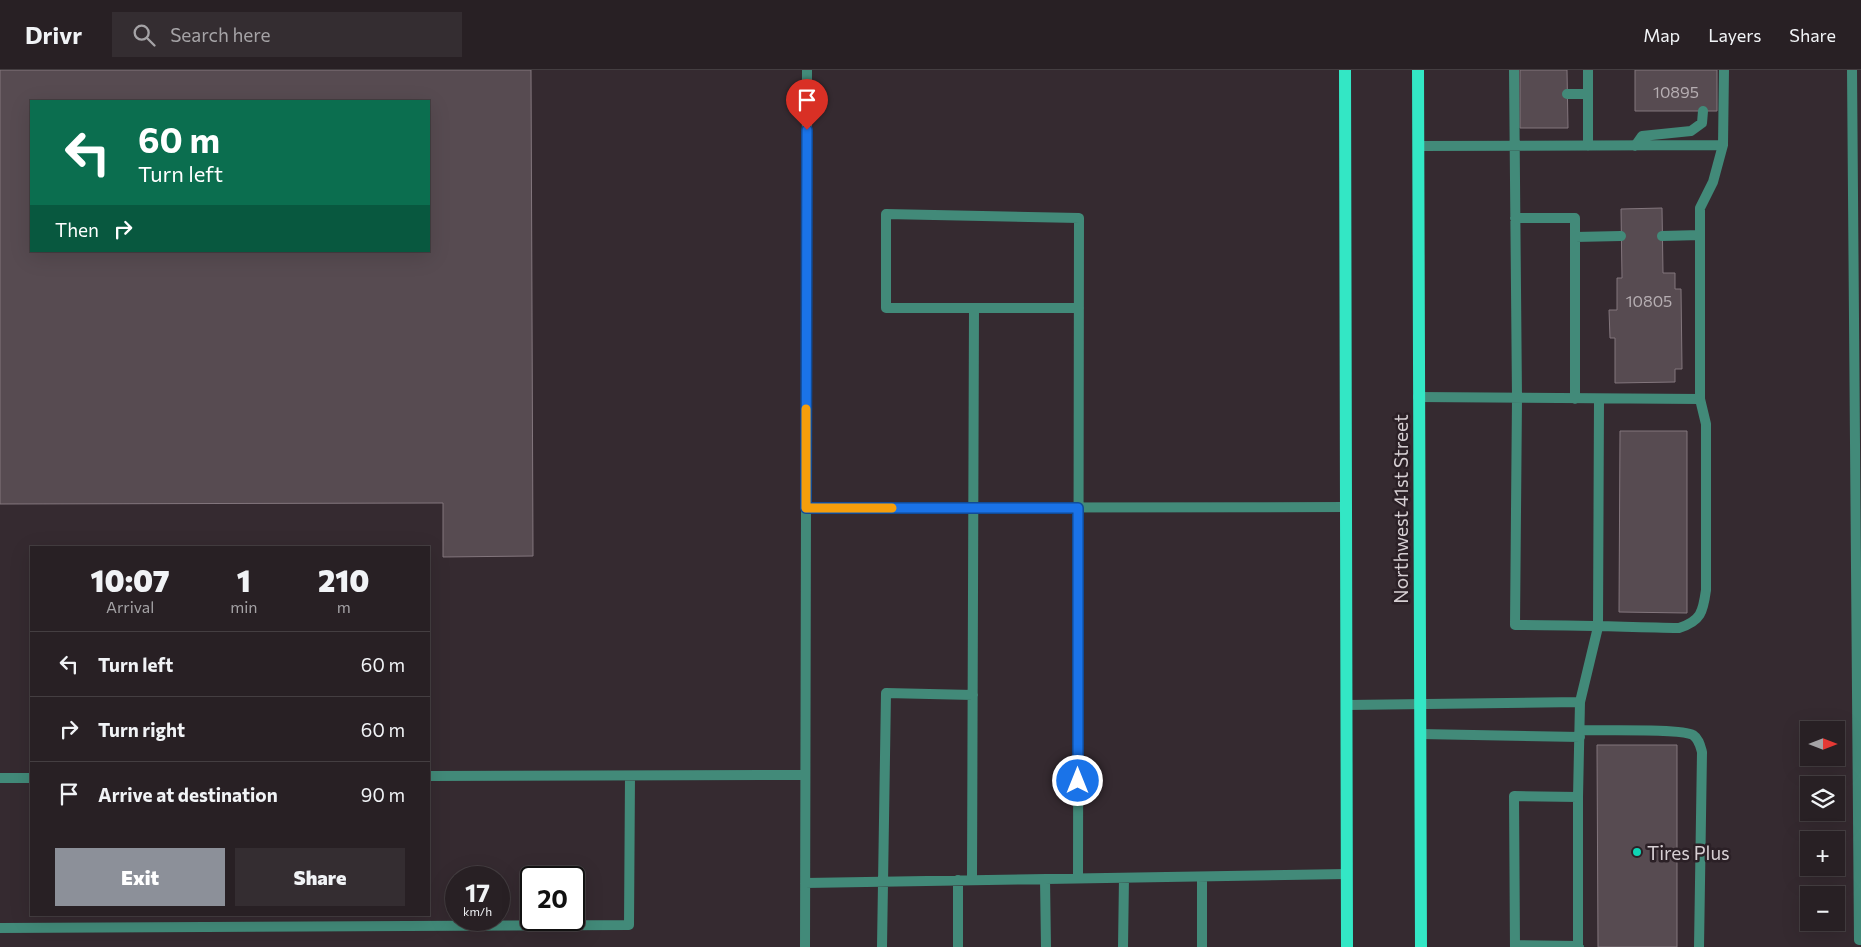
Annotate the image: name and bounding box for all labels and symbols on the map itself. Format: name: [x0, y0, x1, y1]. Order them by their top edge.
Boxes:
pin: [786, 79, 828, 130]
house number: 10895: [1653, 82, 1699, 101]
house number: 10805: [1626, 291, 1672, 310]
street label: Northwest 41st Street: [1389, 414, 1412, 604]
north arrow: [1800, 721, 1845, 766]
position arrow: [1051, 754, 1103, 806]
place label: Tires Plus: [1647, 841, 1730, 864]
marker: Tires Plus: [1631, 846, 1643, 858]
speed limit sign: 20: [520, 866, 585, 931]

